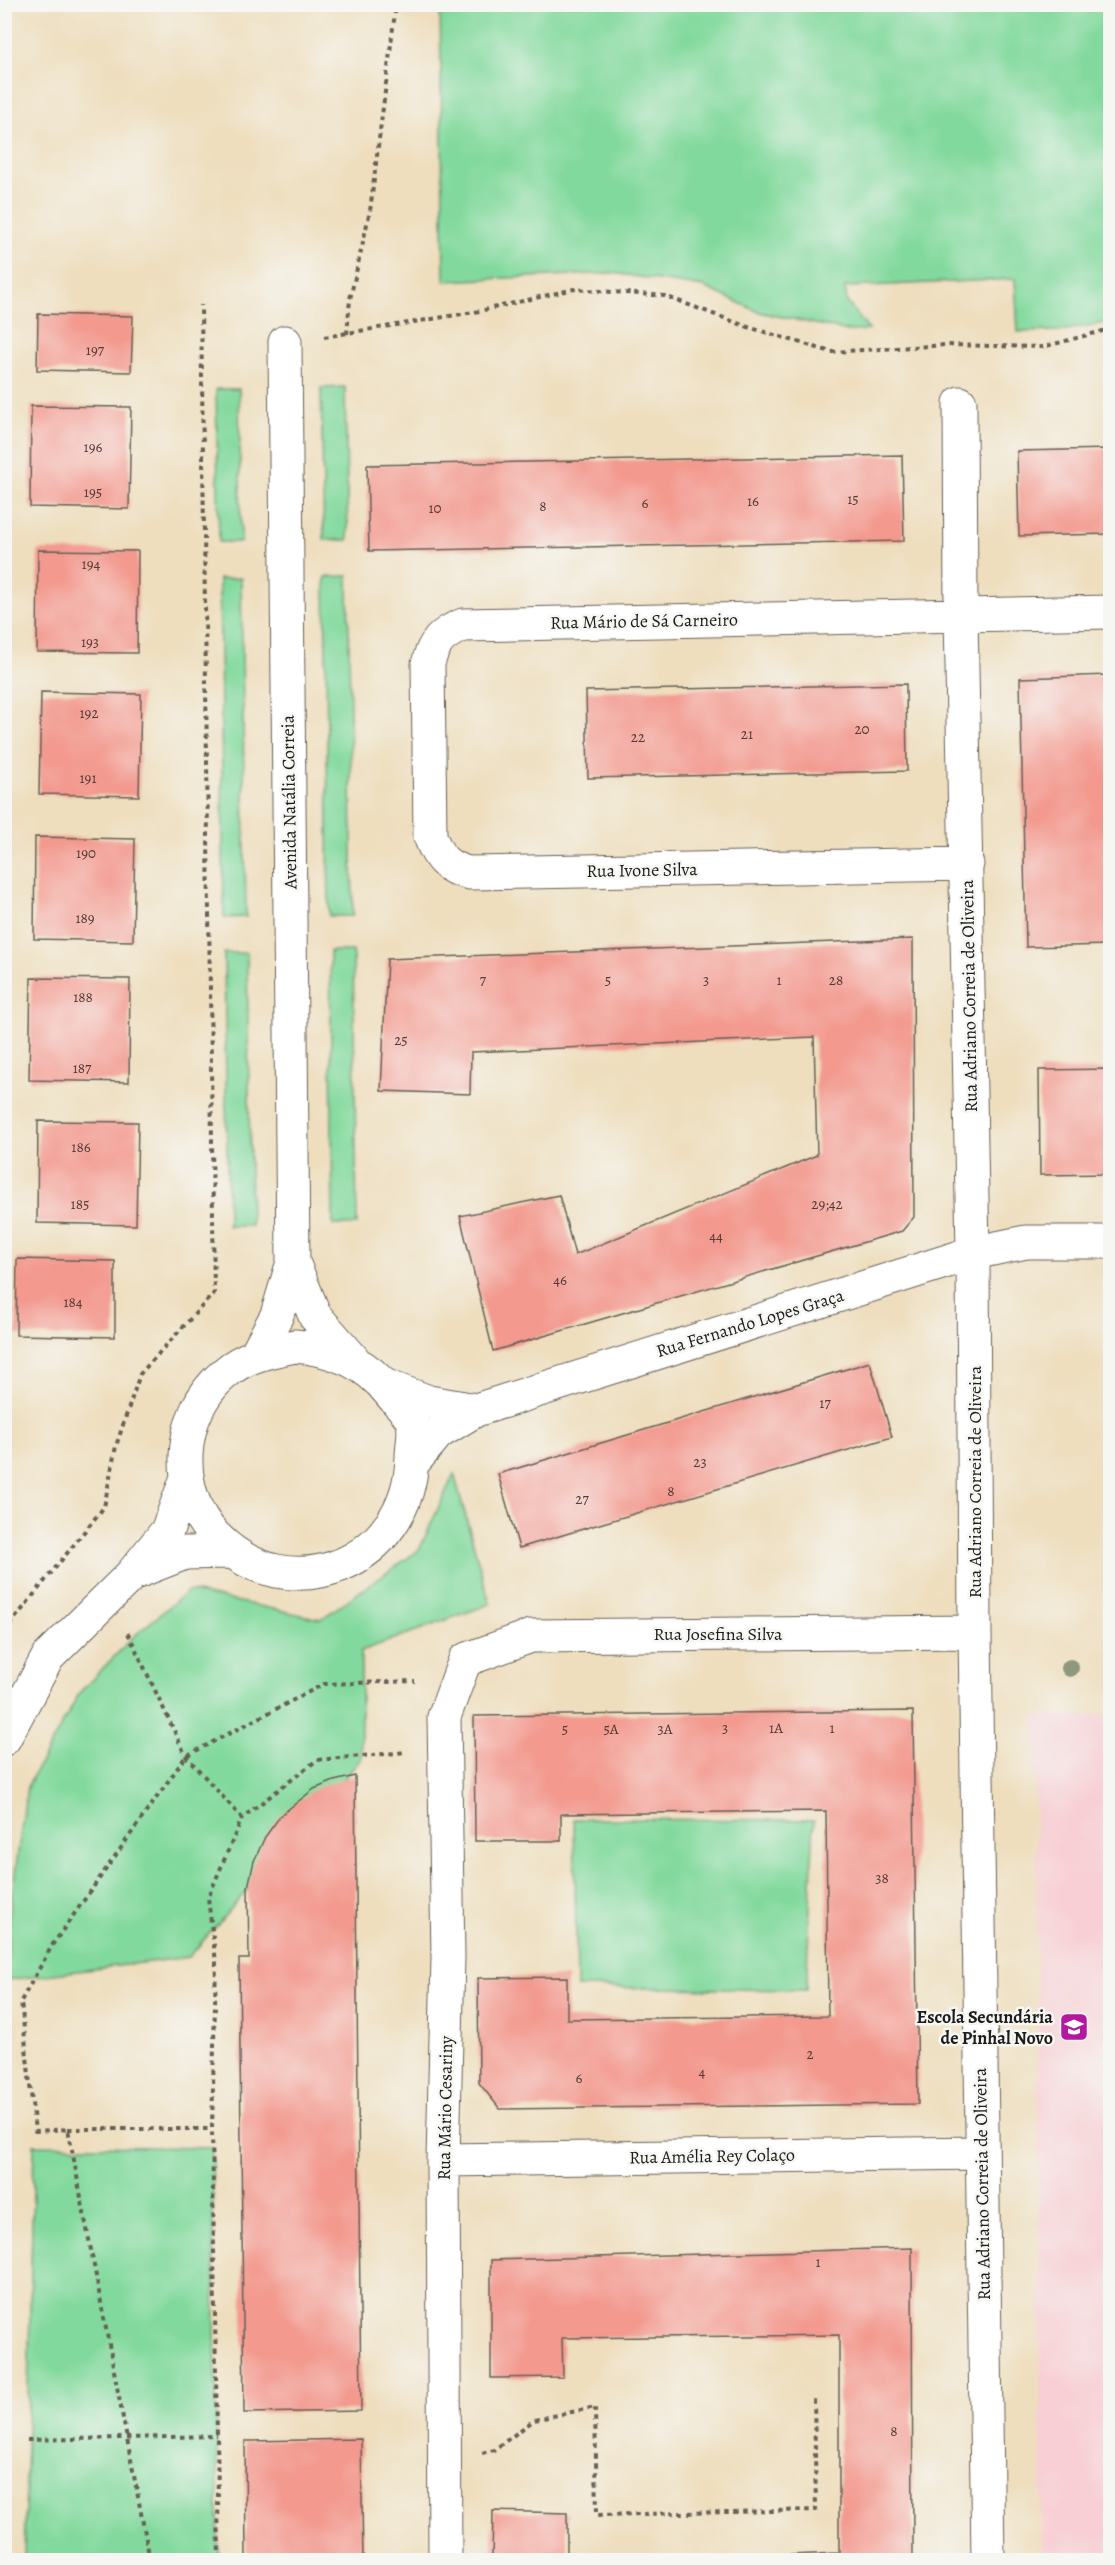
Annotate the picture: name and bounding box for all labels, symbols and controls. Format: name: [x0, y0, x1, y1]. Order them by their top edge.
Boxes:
house number: 197: [86, 340, 105, 360]
house number: 196: [84, 437, 103, 457]
house number: 195: [84, 482, 102, 502]
house number: 15: [847, 489, 859, 509]
house number: 16: [747, 491, 759, 511]
house number: 6: [642, 493, 649, 513]
house number: 8: [539, 496, 547, 516]
house number: 10: [428, 498, 442, 518]
house number: 194: [82, 554, 101, 574]
street label: Rua Mário de Sá Carneiro: [550, 607, 738, 635]
house number: 193: [81, 632, 99, 652]
house number: 192: [79, 703, 99, 723]
street label: Avenida Natália Correia: [275, 714, 303, 890]
house number: 20: [854, 719, 870, 739]
house number: 21: [741, 724, 753, 744]
house number: 22: [631, 727, 645, 747]
house number: 191: [79, 768, 97, 788]
house number: 190: [76, 843, 96, 863]
street label: Rua Ivone Silva: [586, 857, 698, 883]
street label: Rua Adriano Correia de Oliveira: [955, 879, 983, 1112]
house number: 189: [75, 908, 95, 928]
house number: 7: [480, 970, 487, 990]
house number: 5: [605, 970, 611, 990]
house number: 3: [703, 970, 709, 990]
house number: 1: [776, 970, 782, 990]
house number: 28: [829, 970, 843, 990]
house number: 188: [73, 987, 93, 1007]
house number: 25: [394, 1030, 408, 1050]
house number: 187: [73, 1058, 92, 1078]
house number: 186: [71, 1137, 91, 1157]
house number: 185: [71, 1194, 89, 1214]
house number: 29;42: [811, 1194, 843, 1214]
house number: 44: [709, 1226, 723, 1246]
house number: 46: [553, 1270, 567, 1290]
street label: Rua Fernando Lopes Graça: [653, 1283, 847, 1363]
house number: 184: [63, 1292, 83, 1312]
street label: Rua Adriano Correia de Oliveira: [963, 1365, 987, 1598]
house number: 17: [819, 1393, 831, 1413]
house number: 23: [693, 1452, 707, 1472]
house number: 8: [667, 1481, 675, 1501]
house number: 27: [575, 1489, 589, 1509]
street label: Rua Josefina Silva: [654, 1622, 783, 1646]
house number: 3: [722, 1718, 728, 1738]
house number: 1A: [769, 1718, 783, 1738]
house number: 1: [829, 1718, 835, 1738]
house number: 5: [562, 1719, 568, 1739]
house number: 5A: [603, 1719, 619, 1739]
house number: 3A: [657, 1719, 673, 1739]
house number: 38: [875, 1868, 889, 1888]
place label: Escola Secundária de Pinhal Novo: [917, 2005, 1053, 2050]
school or university icon: Escola Secundária de Pinhal Novo: [1058, 2011, 1090, 2043]
street label: Rua Mário Cesariny: [432, 2035, 458, 2180]
house number: 2: [806, 2044, 814, 2064]
house number: 4: [699, 2062, 706, 2082]
street label: Rua Adriano Correia de Oliveira: [968, 2067, 996, 2300]
house number: 6: [576, 2068, 583, 2088]
street label: Rua Amélia Rey Colaço: [629, 2143, 795, 2169]
house number: 1: [815, 2252, 821, 2272]
house number: 8: [890, 2421, 898, 2441]

